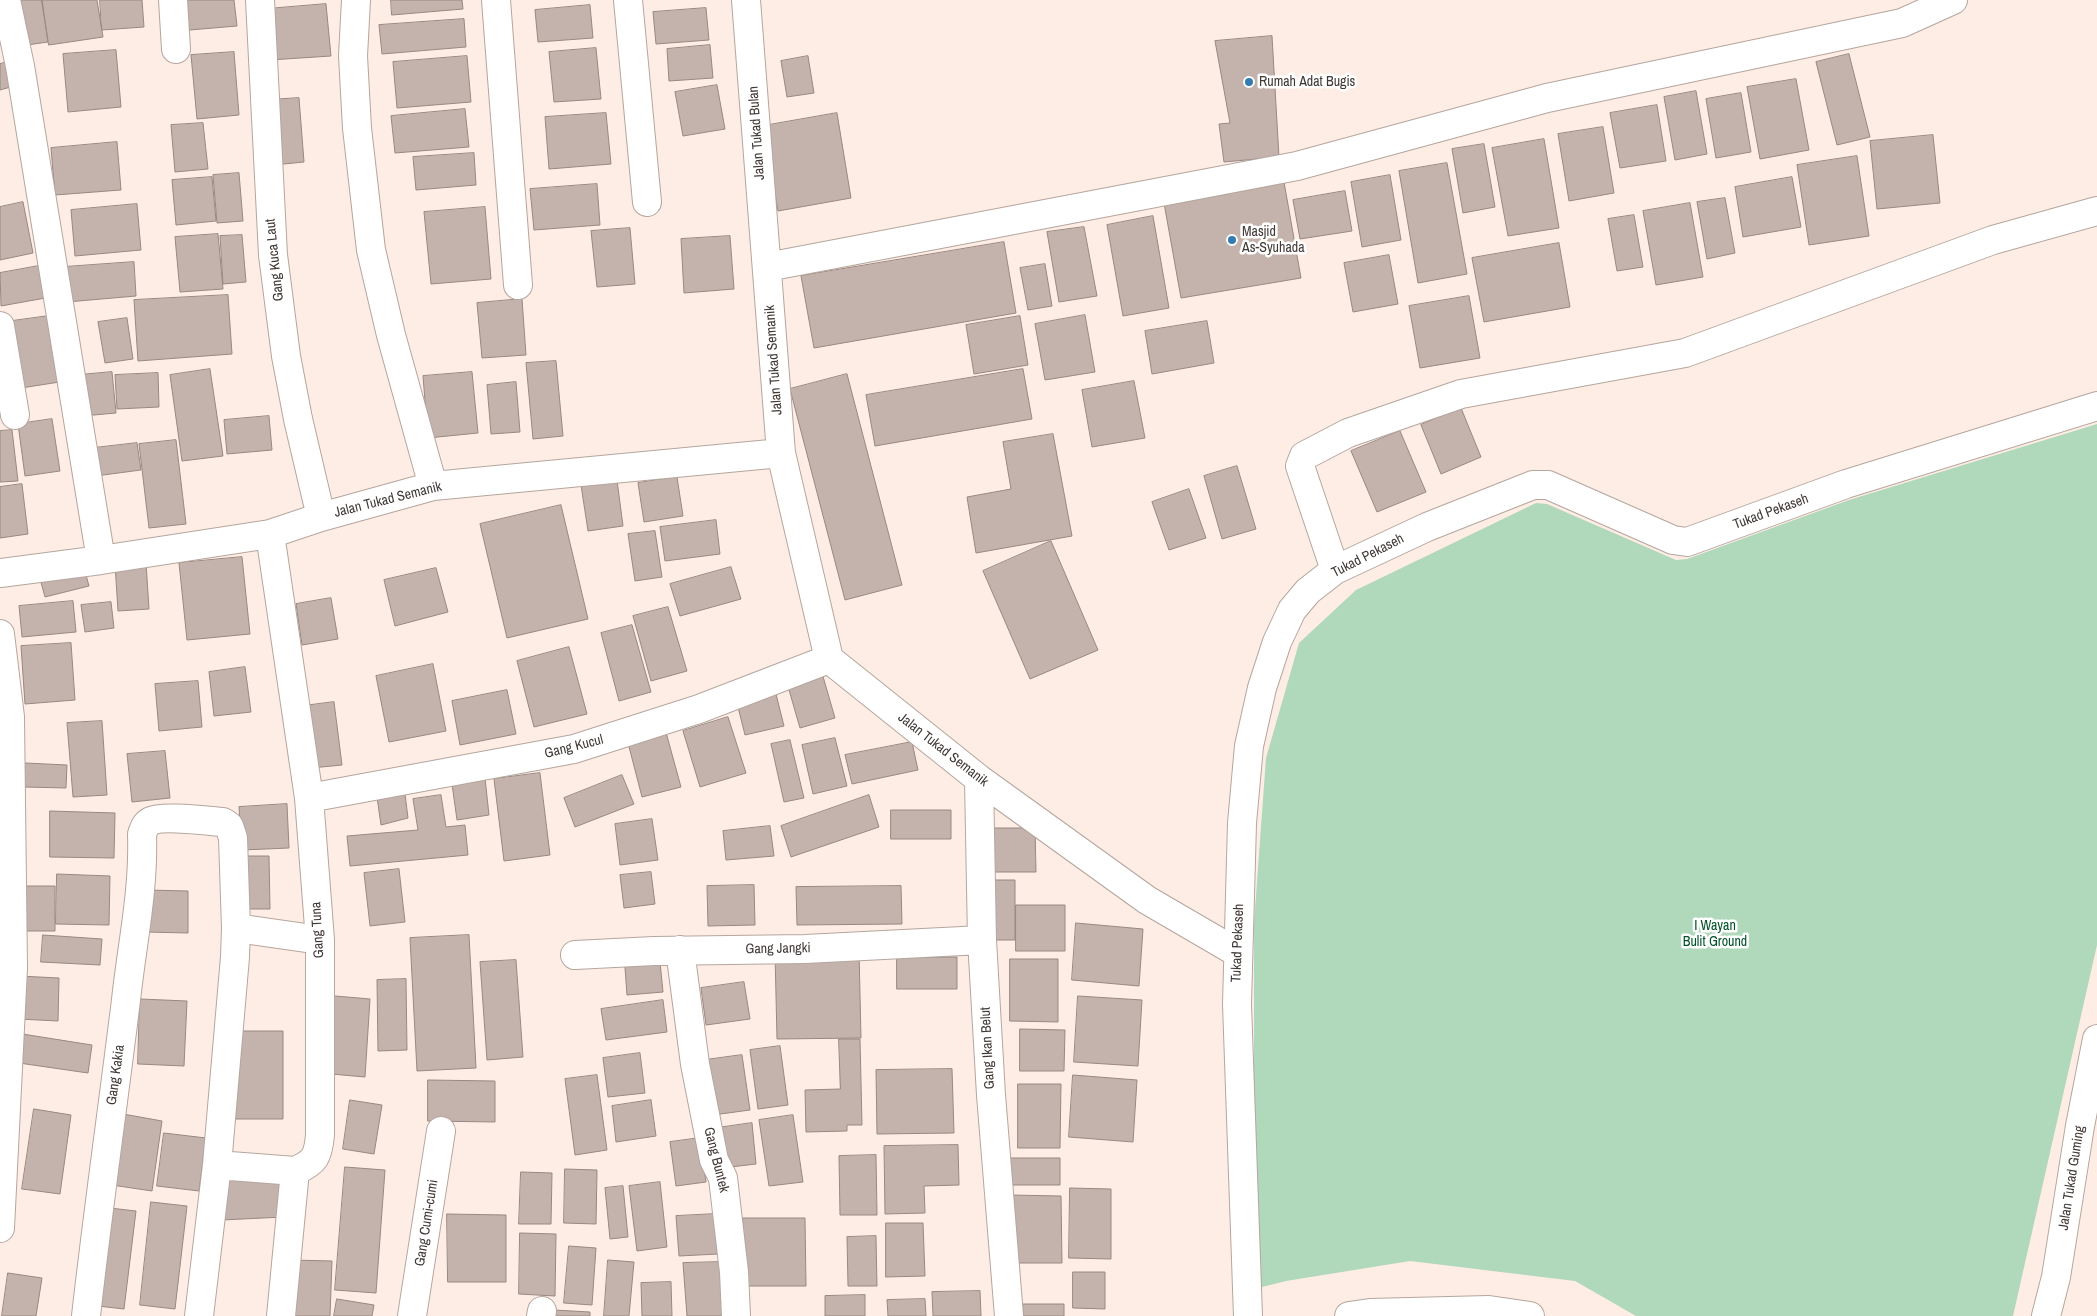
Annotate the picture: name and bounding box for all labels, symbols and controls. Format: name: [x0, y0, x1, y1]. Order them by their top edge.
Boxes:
place label: Rumah Adat Bugis: [1259, 74, 1355, 90]
marker: Rumah Adat Bugis: [1243, 76, 1255, 88]
street label: Jalan Tukad Bulan: [745, 85, 769, 181]
street label: Gang Kuca Laut: [262, 218, 288, 302]
place label: Masjid As-Syuhada: [1242, 224, 1305, 256]
marker: Masjid As-Syuhada: [1226, 234, 1238, 246]
street label: Jalan Tukad Semanik: [762, 305, 786, 415]
street label: Jalan Tukad Semanik: [333, 479, 443, 521]
street label: Tukad Pekaseh: [1731, 491, 1811, 533]
street label: Tukad Pekaseh: [1329, 531, 1407, 581]
street label: Jalan Tukad Semanik: [894, 710, 992, 790]
street label: Gang Kucul: [543, 732, 605, 762]
street label: Gang Tuna: [308, 901, 328, 959]
street label: Tukad Pekaseh: [1228, 903, 1248, 983]
park label: I Wayan Bulit Ground: [1683, 918, 1747, 950]
street label: Gang Jangki: [745, 940, 811, 958]
street label: Gang Ikan Belut: [977, 1006, 999, 1090]
street label: Gang Kakia: [103, 1044, 129, 1106]
street label: Gang Buntek: [700, 1125, 732, 1195]
street label: Jalan Tukad Guming: [2055, 1125, 2089, 1231]
street label: Gang Cumi-cumi: [412, 1179, 442, 1267]

